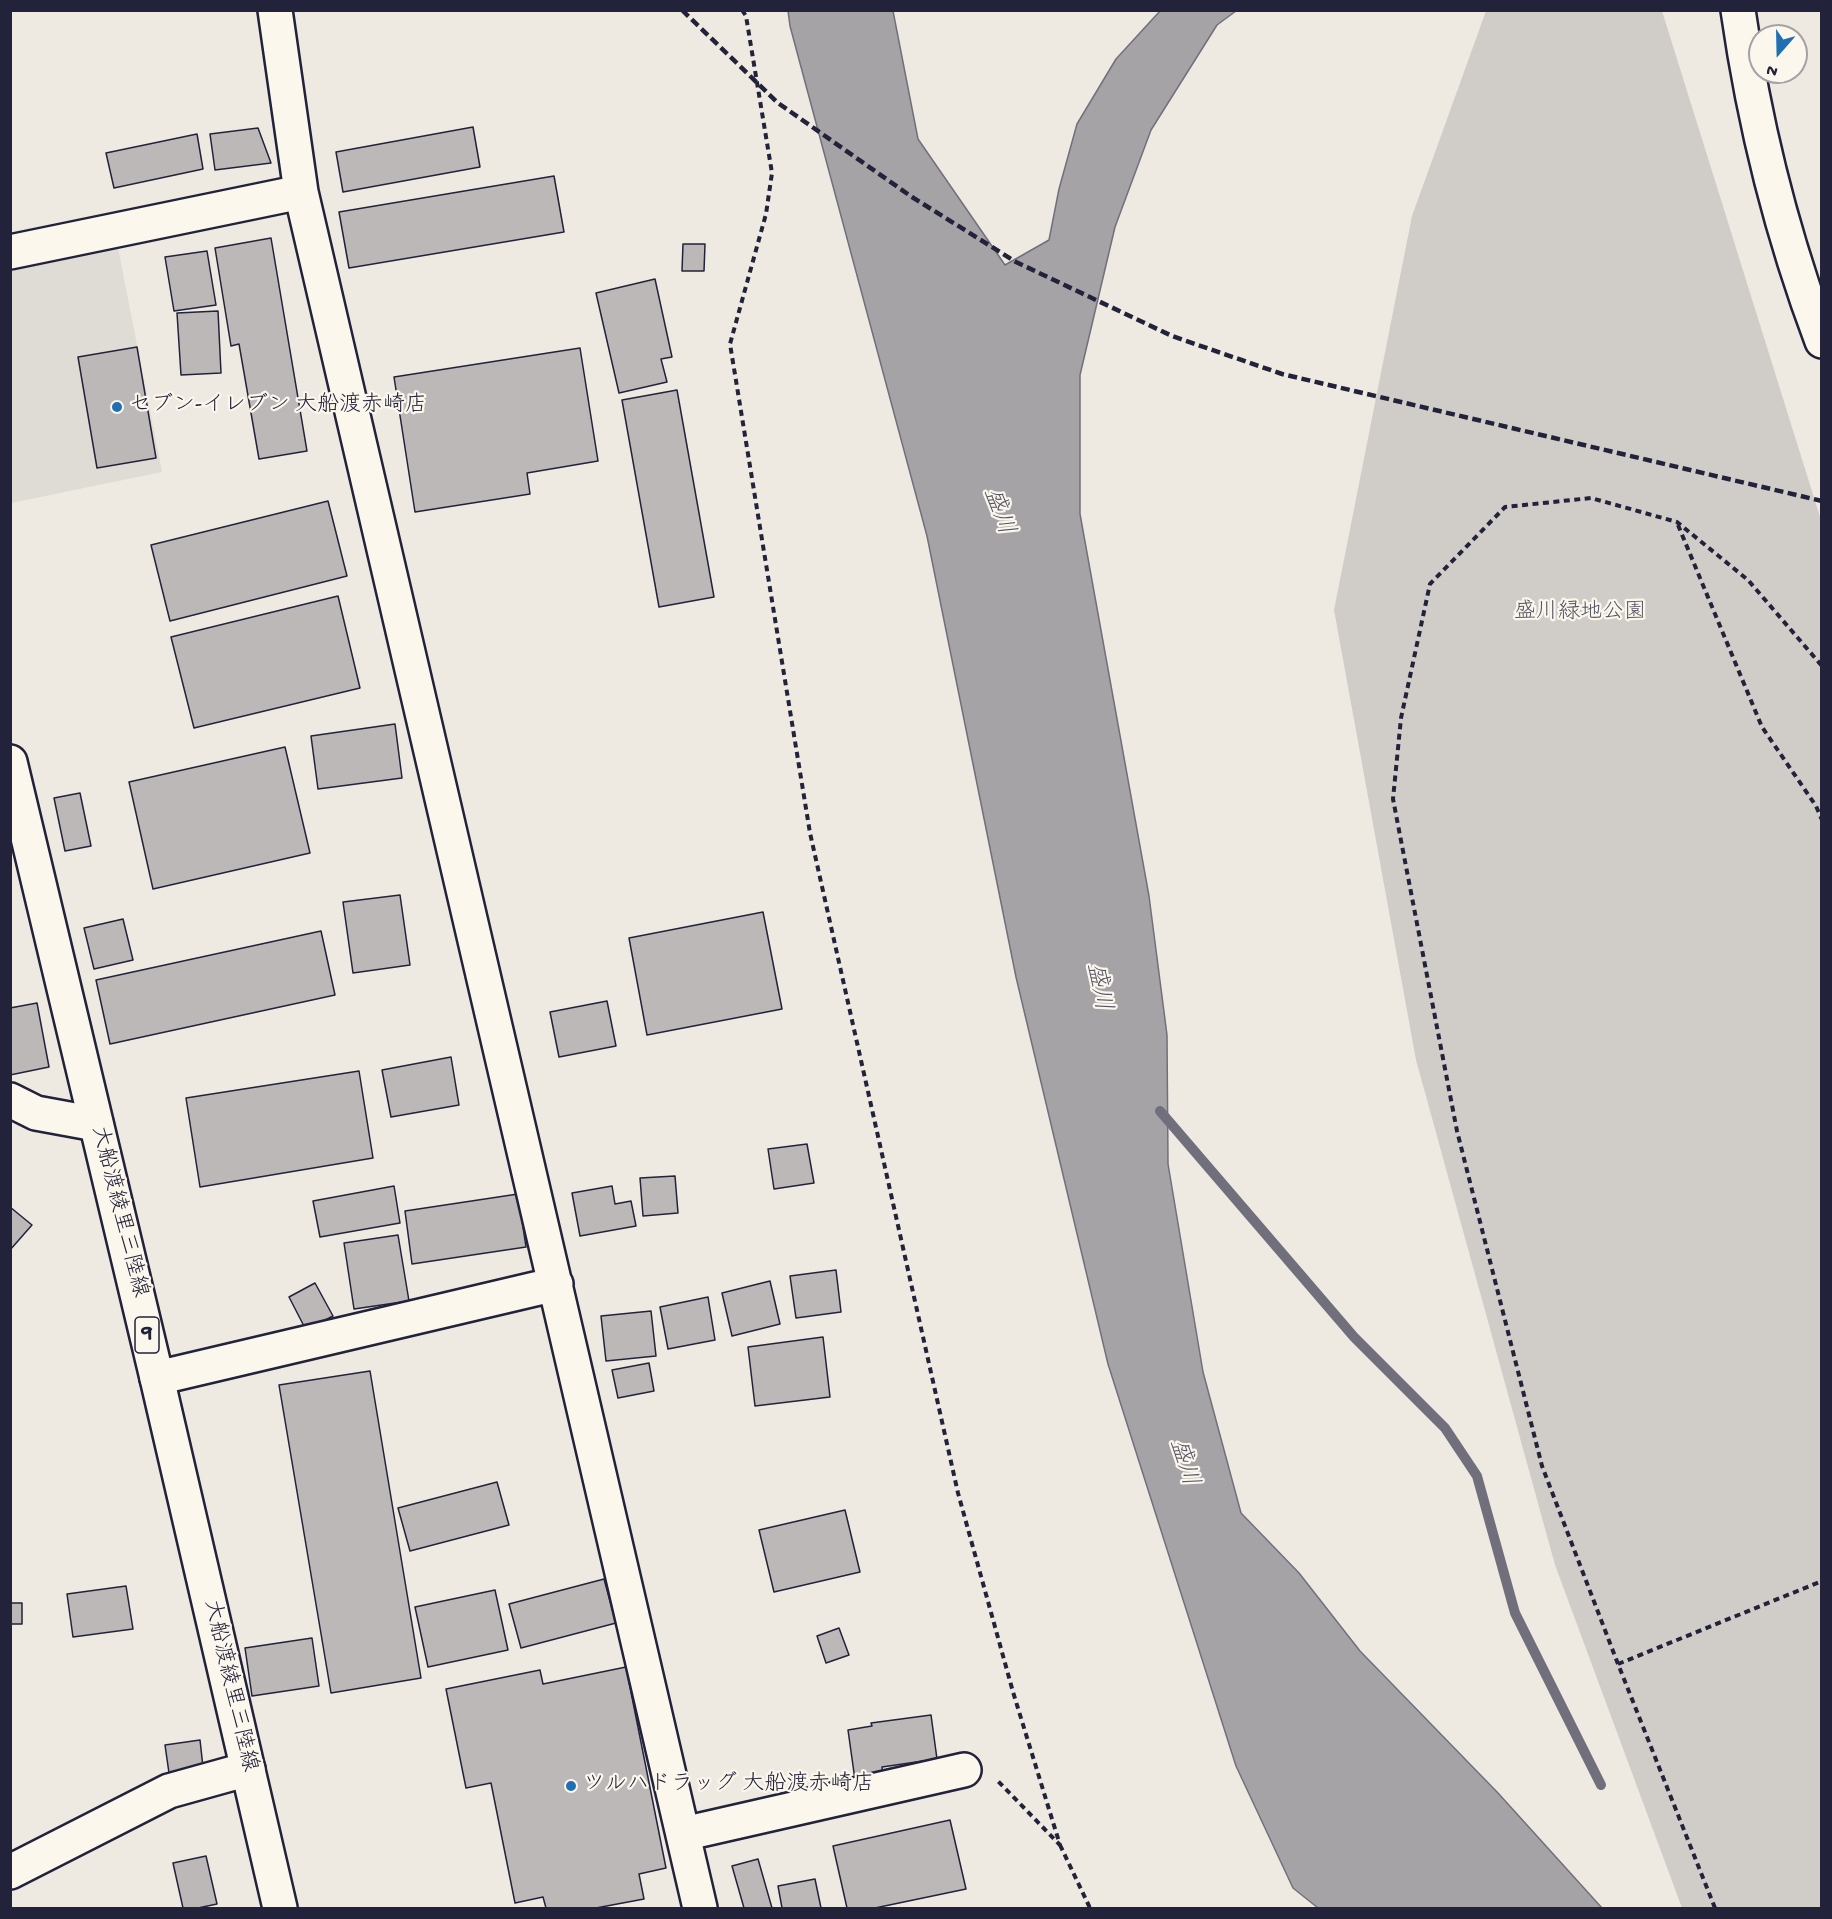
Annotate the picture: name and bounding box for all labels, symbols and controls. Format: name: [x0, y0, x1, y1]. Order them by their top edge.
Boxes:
north arrow: [1748, 24, 1808, 84]
text: N: [1764, 59, 1781, 80]
place label: セブン-イレブン 大船渡赤崎店: [129, 394, 427, 420]
marker: セブン-イレブン 大船渡赤崎店: [110, 400, 124, 414]
water label: 盛川: [975, 485, 1019, 539]
park label: 盛川緑地公園: [1514, 601, 1646, 627]
water label: 盛川: [1078, 961, 1116, 1013]
street label: 大船渡綾里三陸線: [84, 1123, 152, 1301]
road number: 9: [135, 1317, 159, 1353]
water label: 盛川: [1161, 1436, 1203, 1490]
street label: 大船渡綾里三陸線: [196, 1597, 262, 1775]
place label: ツルハドラッグ 大船渡赤崎店: [583, 1773, 874, 1799]
marker: ツルハドラッグ 大船渡赤崎店: [564, 1779, 578, 1793]

